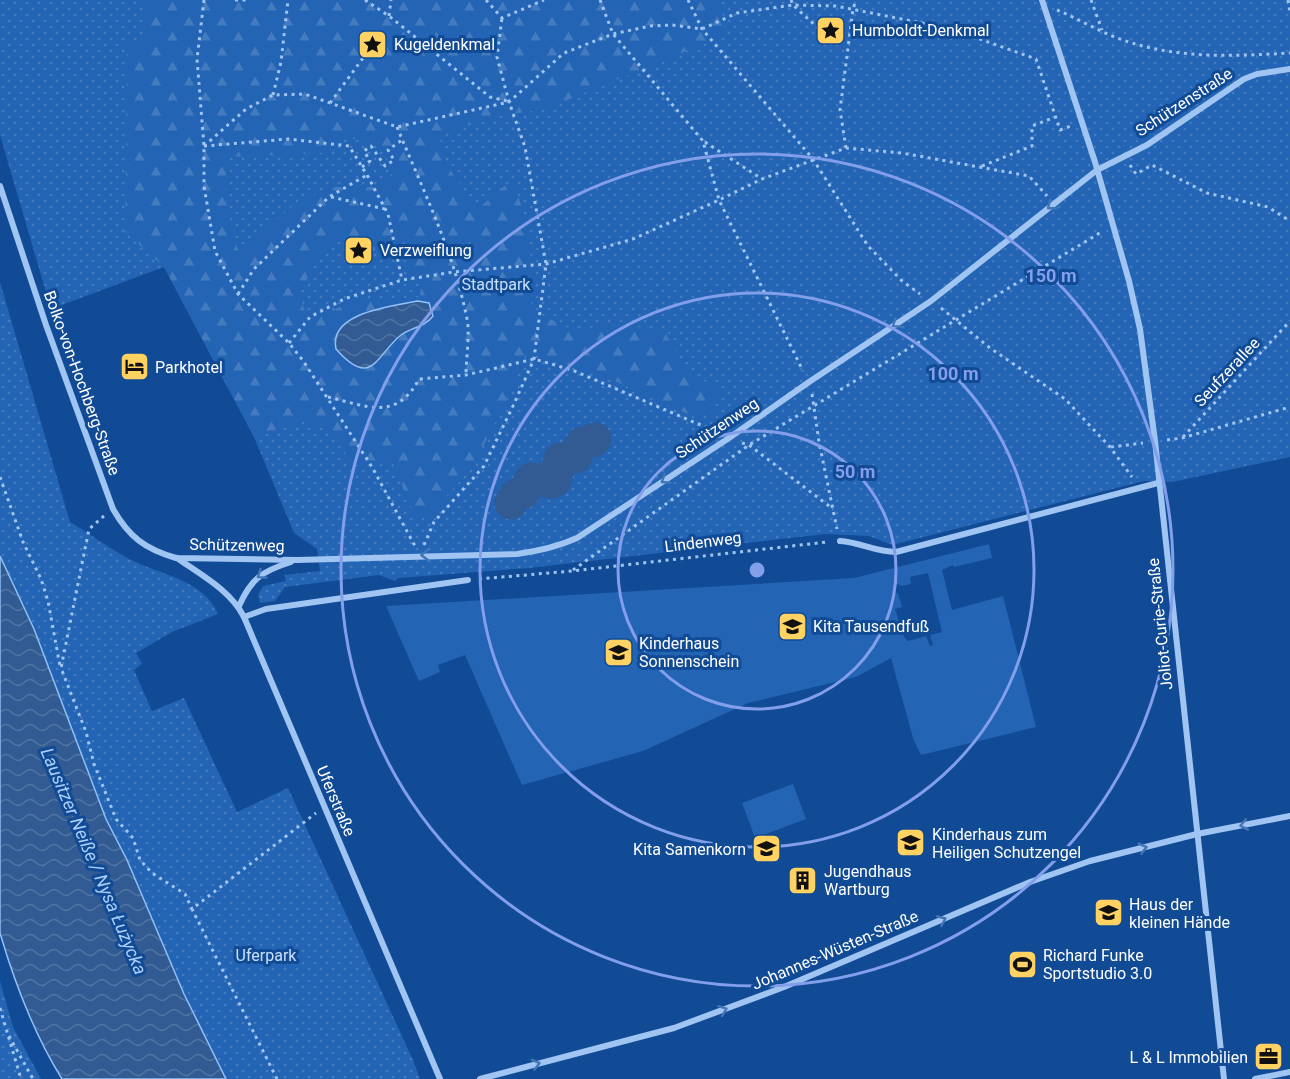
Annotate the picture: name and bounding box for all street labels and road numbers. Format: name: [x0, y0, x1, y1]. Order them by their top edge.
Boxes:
street label: Schützenstraße: [1132, 64, 1236, 140]
street label: Bolko-von-Hochberg-Straße: [40, 288, 124, 478]
street label: Seufzerallee: [1190, 334, 1264, 410]
street label: Schützenweg: [672, 393, 762, 463]
street label: Lindenweg: [664, 528, 742, 556]
street label: Schützenweg: [189, 535, 285, 555]
street label: Joliot-Curie-Straße: [1144, 557, 1176, 691]
street label: Uferstraße: [313, 763, 359, 839]
street label: Johannes-Wüsten-Straße: [749, 906, 921, 994]

